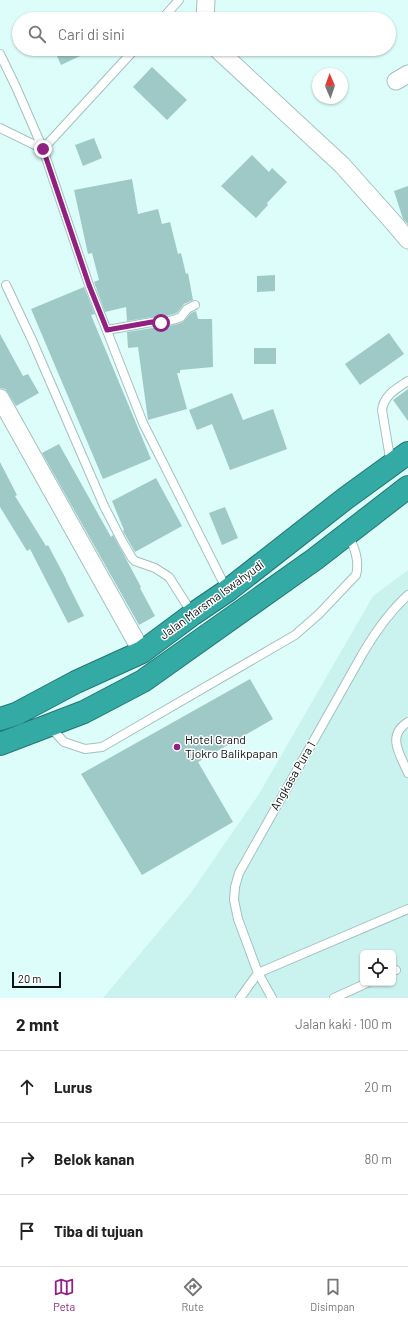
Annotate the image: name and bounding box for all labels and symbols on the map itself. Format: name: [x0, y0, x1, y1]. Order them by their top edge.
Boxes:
north arrow: [312, 68, 348, 104]
route end: [34, 140, 52, 158]
route start: [152, 314, 170, 332]
street label: Jalan Marsma Iswahyudi: [157, 557, 266, 642]
place label: Hotel Grand Tjokro Balikpapan: [185, 732, 278, 760]
street label: Angkasa Pura 1: [267, 739, 317, 812]
marker: Hotel Grand Tjokro Balikpapan: [172, 742, 182, 752]
scale bar: [12, 970, 61, 989]

